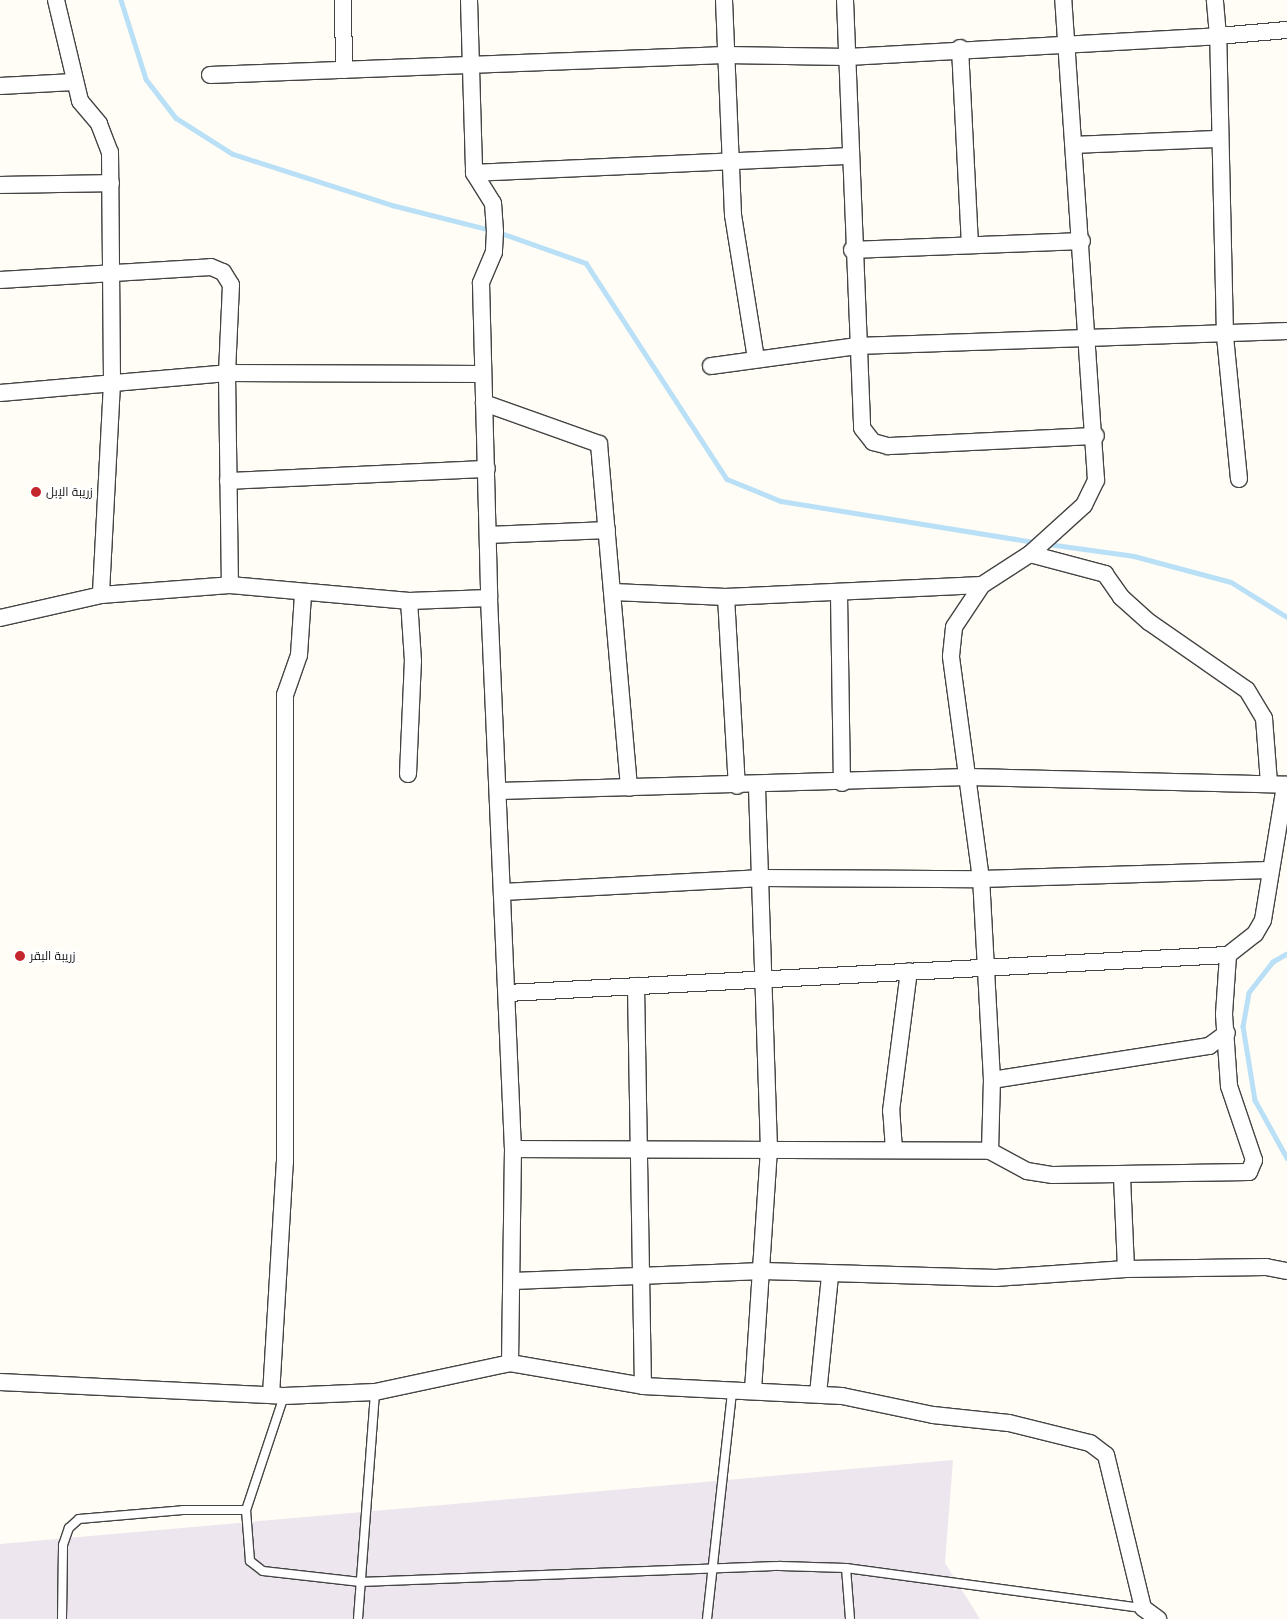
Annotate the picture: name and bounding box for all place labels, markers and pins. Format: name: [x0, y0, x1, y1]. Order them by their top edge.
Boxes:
place label: زريبة الإبل: [46, 485, 93, 499]
marker: زريبة الإبل: [30, 486, 42, 498]
place label: زريبة البقر: [30, 949, 75, 963]
marker: زريبة البقر: [14, 950, 26, 962]

